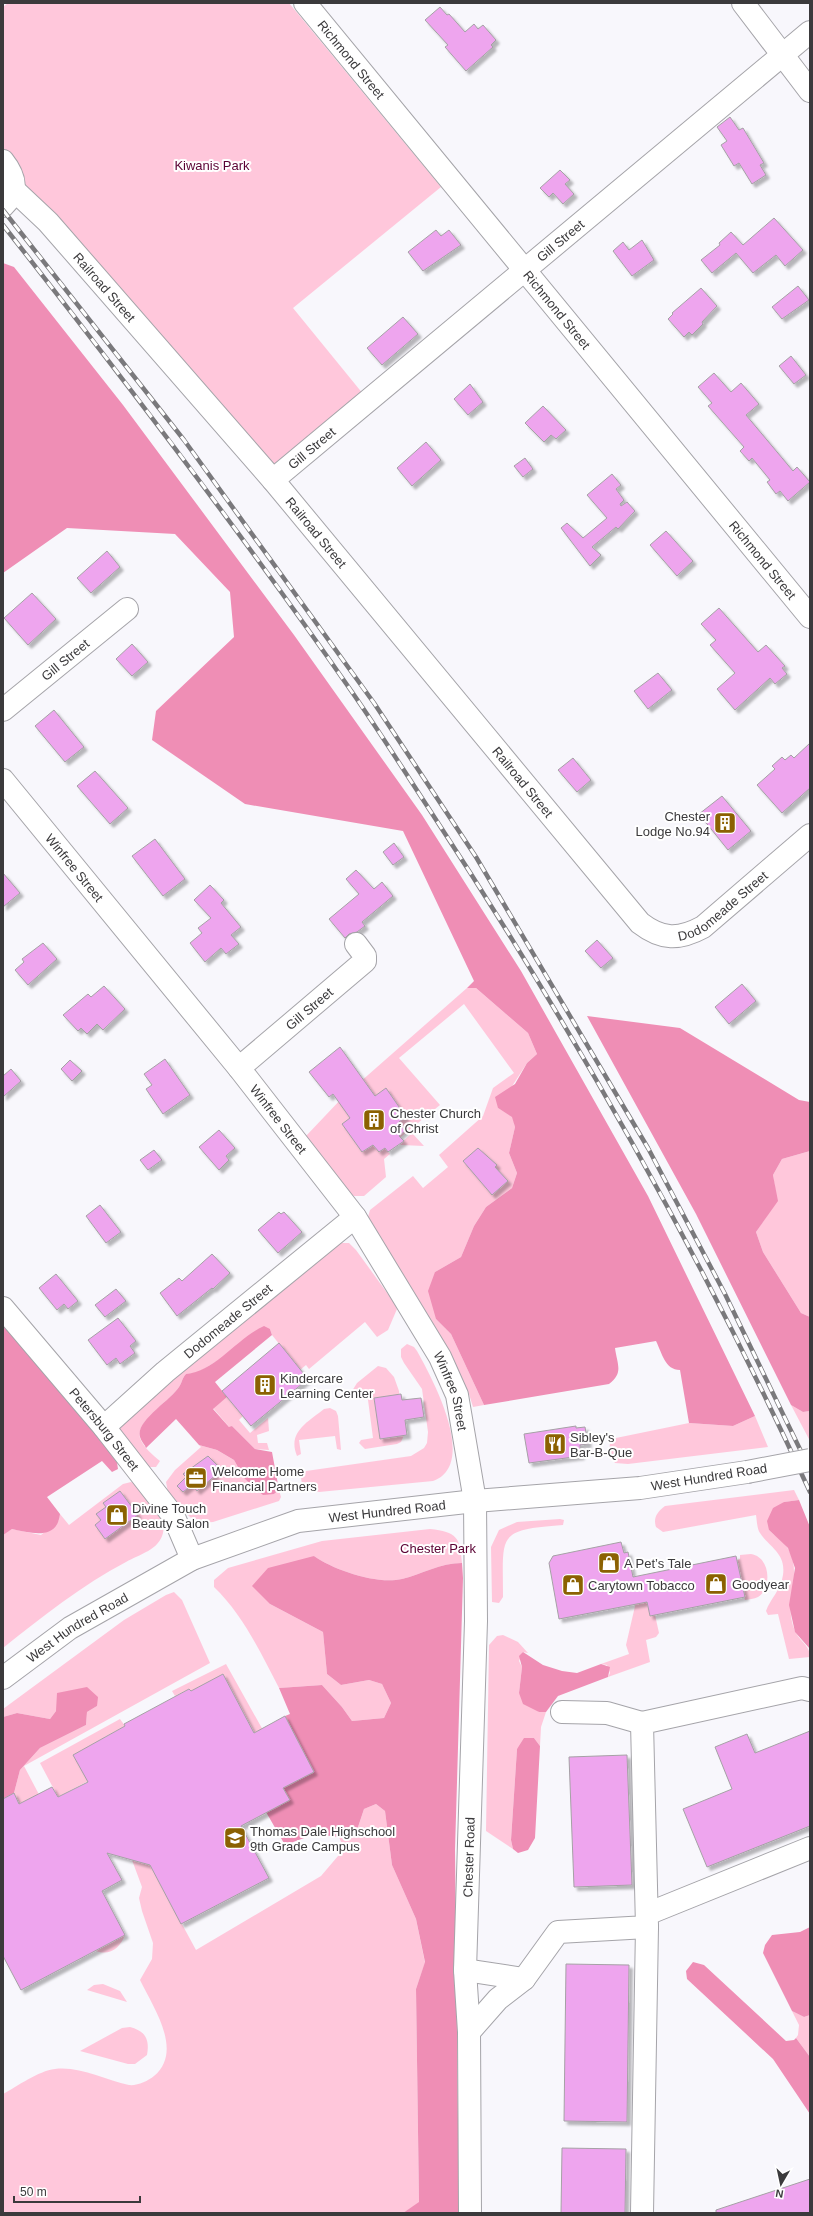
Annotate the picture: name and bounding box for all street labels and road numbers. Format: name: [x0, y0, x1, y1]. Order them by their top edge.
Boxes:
street label: Richmond Street: [315, 17, 388, 102]
street label: Gill Street: [533, 216, 587, 264]
street label: Railroad Street: [71, 249, 139, 325]
street label: Richmond Street: [521, 267, 594, 352]
street label: Gill Street: [285, 424, 338, 472]
street label: Railroad Street: [283, 494, 350, 571]
street label: Richmond Street: [726, 518, 800, 602]
street label: Gill Street: [38, 635, 92, 683]
street label: Railroad Street: [490, 744, 557, 820]
street label: Winfree Street: [42, 830, 107, 905]
street label: Dodomeade Street: [676, 867, 771, 944]
street label: Gill Street: [282, 984, 336, 1033]
street label: Winfree Street: [247, 1082, 310, 1157]
street label: Dodomeade Street: [181, 1280, 275, 1361]
street label: Winfree Street: [431, 1349, 470, 1432]
street label: Petersburg Street: [67, 1385, 143, 1474]
street label: West Hundred Road: [650, 1460, 768, 1494]
street label: West Hundred Road: [328, 1497, 446, 1525]
street label: West Hundred Road: [23, 1589, 130, 1665]
street label: Chester Road: [460, 1817, 477, 1898]

